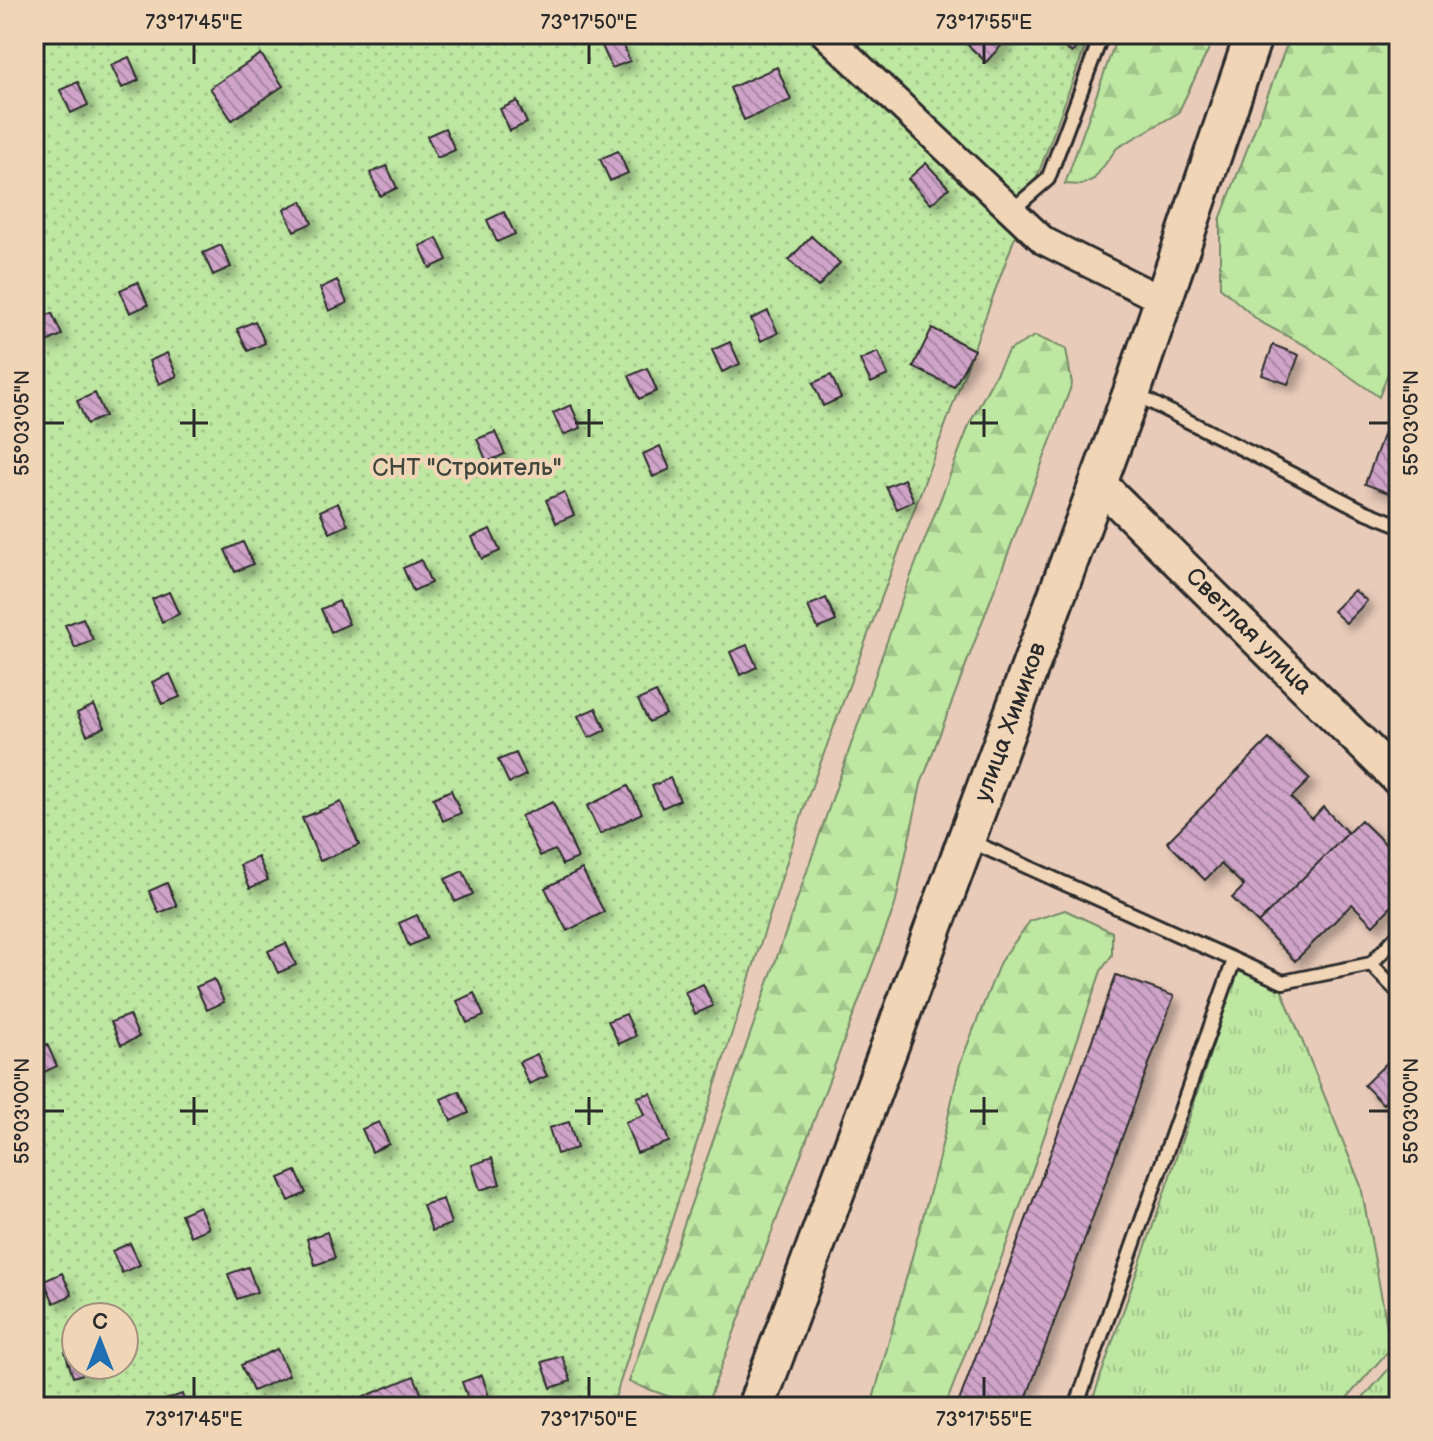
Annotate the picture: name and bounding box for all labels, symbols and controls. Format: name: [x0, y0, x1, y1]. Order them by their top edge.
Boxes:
text: 73°17'45"E: [145, 11, 243, 35]
text: 73°17'50"E: [541, 11, 637, 35]
text: 73°17'55"E: [936, 11, 1032, 35]
text: 55°03'05"N: [11, 370, 35, 476]
text: 55°03'05"N: [1400, 370, 1424, 476]
park label: СНТ "Строитель": [372, 453, 562, 482]
street label: Светлая улица: [1180, 562, 1318, 700]
street label: улица Химиков: [968, 638, 1052, 806]
text: 55°03'00"N: [11, 1058, 35, 1164]
text: 55°03'00"N: [1400, 1058, 1424, 1164]
north arrow: [60, 1301, 140, 1381]
text: С: [92, 1309, 108, 1336]
text: 73°17'45"E: [145, 1408, 243, 1432]
text: 73°17'50"E: [541, 1408, 637, 1432]
text: 73°17'55"E: [936, 1408, 1032, 1432]

